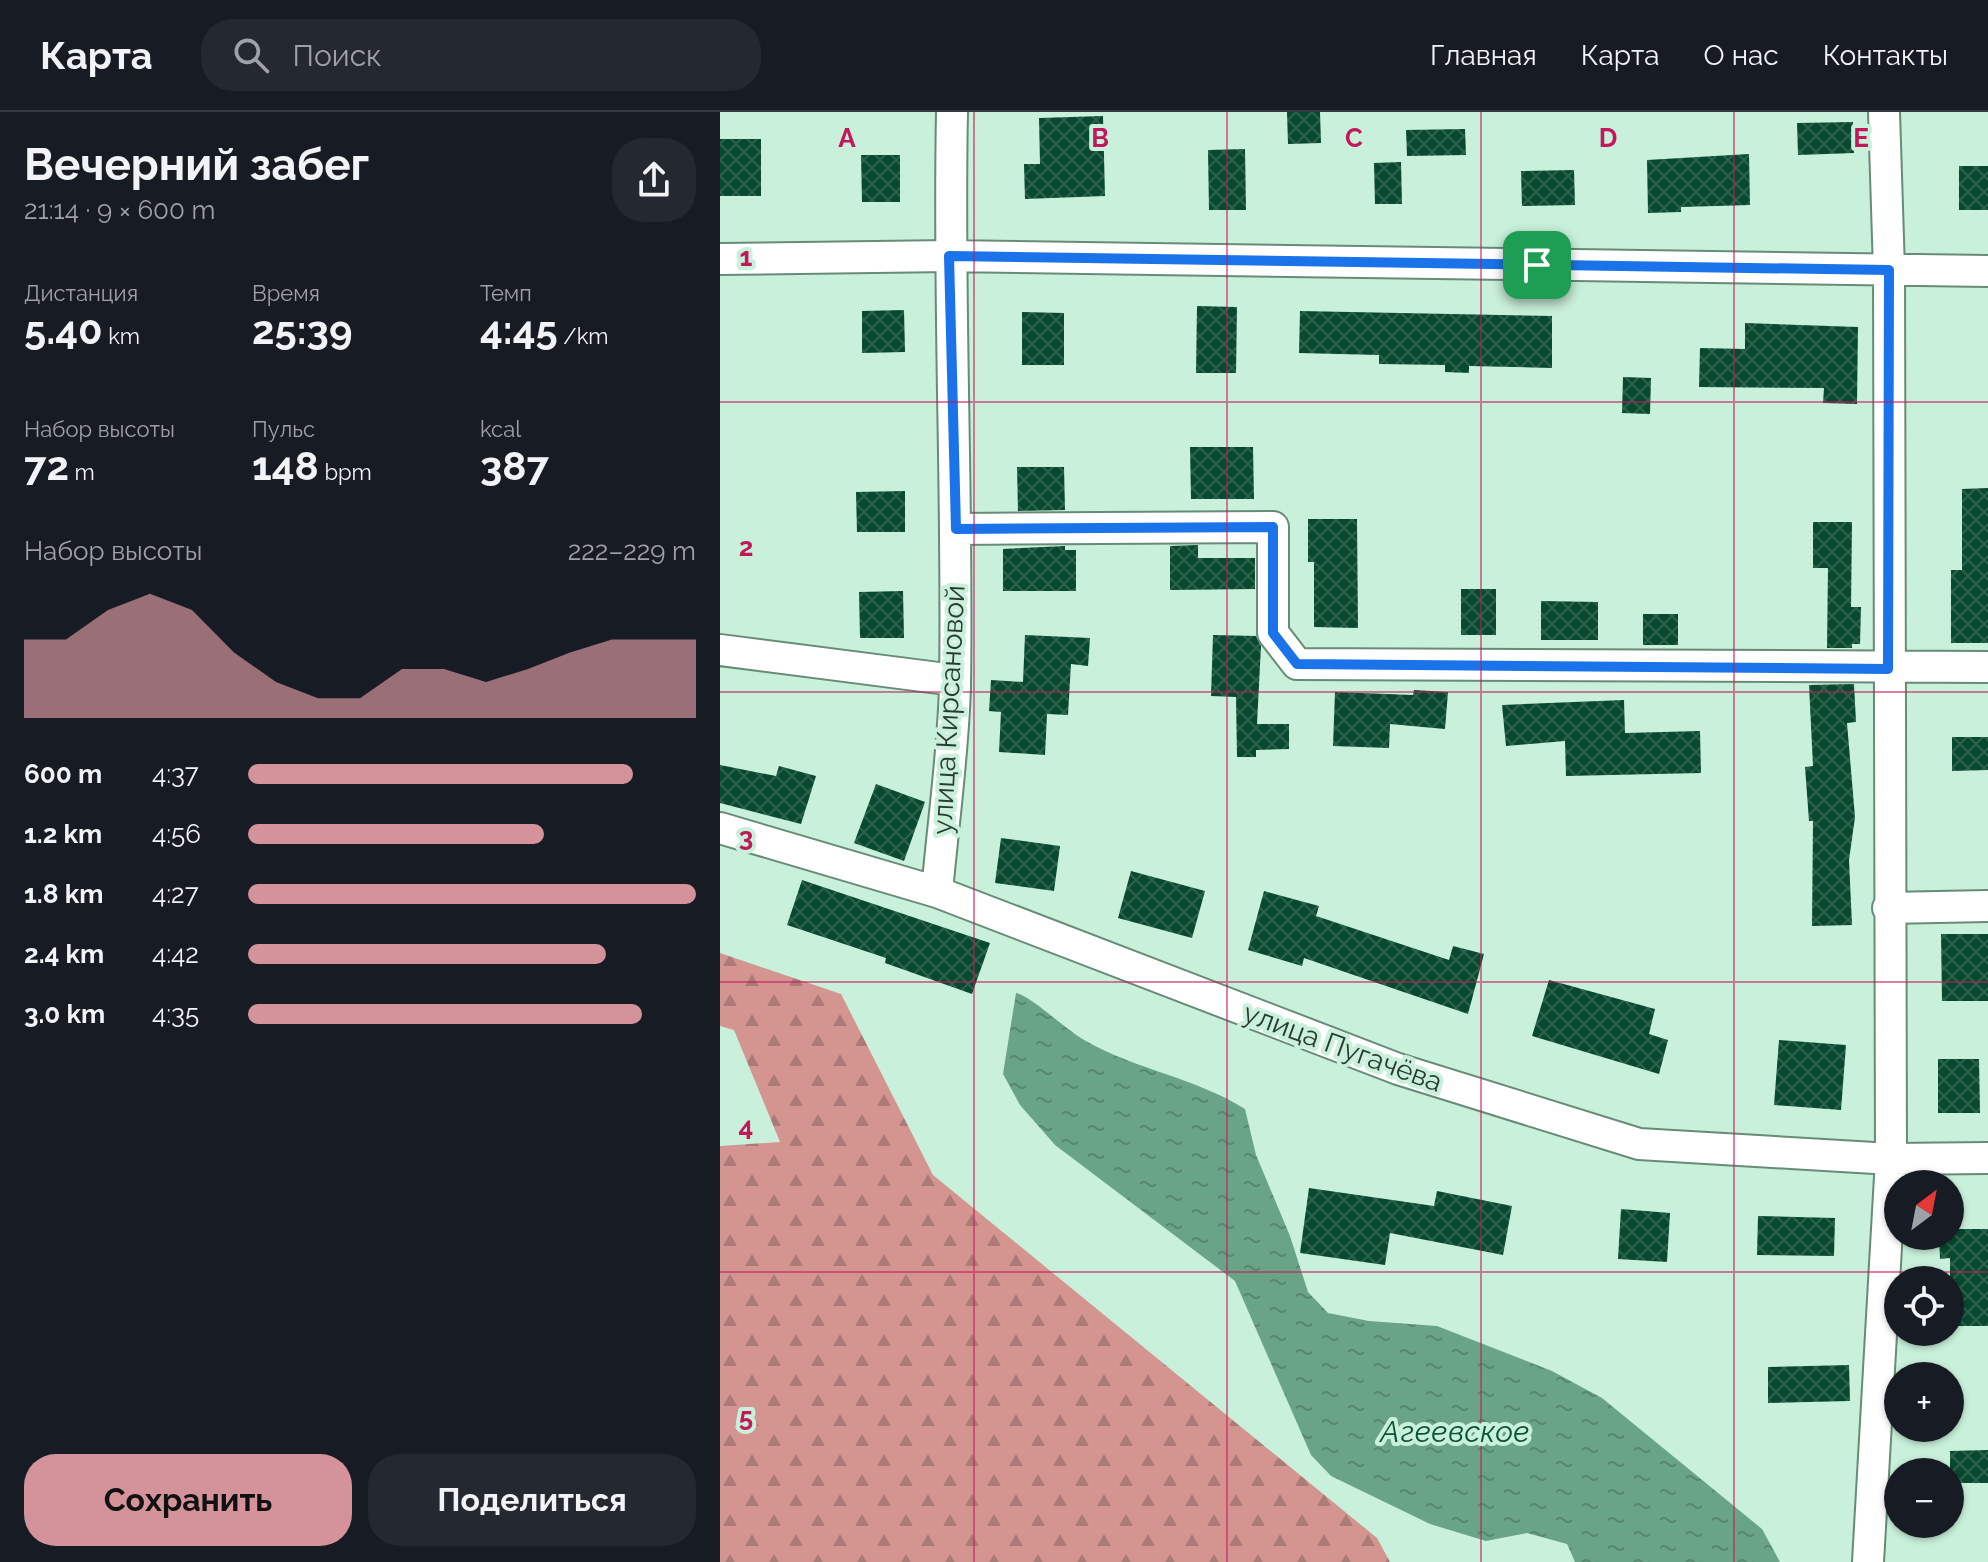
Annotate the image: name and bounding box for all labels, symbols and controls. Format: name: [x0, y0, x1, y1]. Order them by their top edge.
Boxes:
search box: [201, 19, 761, 91]
text: Карта: [40, 33, 153, 78]
icon: search: [229, 33, 273, 77]
text: Поиск: [293, 38, 382, 73]
text: Главная: [1430, 39, 1537, 72]
text: Карта: [1581, 39, 1660, 72]
text: О нас: [1704, 39, 1779, 72]
text: Контакты: [1823, 39, 1948, 72]
text: A: [838, 123, 856, 153]
text: B: [1091, 123, 1109, 153]
text: C: [1345, 123, 1363, 153]
text: D: [1599, 123, 1617, 153]
text: E: [1853, 123, 1869, 153]
button: share: [612, 138, 696, 222]
text: Вечерний забег: [24, 139, 369, 190]
text: 21:14 · 9 × 600 m: [24, 195, 215, 225]
pin: [1503, 231, 1571, 299]
text: 1: [740, 242, 753, 272]
icon: arrive: [1515, 243, 1559, 287]
text: Дистанция: [24, 280, 138, 306]
text: Время: [252, 280, 320, 306]
text: Темп: [480, 280, 532, 306]
text: 5.40: [24, 306, 103, 353]
text: 25:39: [252, 306, 352, 353]
text: 4:45: [480, 306, 558, 353]
text: km: [103, 323, 140, 349]
text: /km: [558, 323, 609, 349]
text: Набор высоты: [24, 416, 175, 442]
text: Пульс: [252, 416, 315, 442]
text: kcal: [480, 416, 521, 442]
text: 72: [24, 442, 69, 489]
text: 148: [252, 442, 319, 489]
text: 387: [480, 442, 549, 489]
text: m: [69, 459, 95, 485]
text: bpm: [319, 459, 372, 485]
text: 2: [739, 532, 753, 562]
text: Набор высоты: [24, 536, 202, 566]
text: 222–229 m: [568, 536, 696, 566]
street label: улица Кирсановой: [925, 584, 972, 836]
text: 600 m: [24, 759, 102, 789]
text: 4:37: [152, 759, 199, 789]
text: 1.2 km: [24, 819, 102, 849]
text: 4:56: [152, 819, 201, 849]
text: 3: [739, 822, 753, 852]
text: 1.8 km: [24, 879, 103, 909]
text: 4:27: [152, 879, 199, 909]
text: 2.4 km: [24, 939, 104, 969]
text: 4:42: [152, 939, 199, 969]
street label: улица Пугачёва: [1239, 996, 1447, 1099]
text: 3.0 km: [24, 999, 105, 1029]
text: 4:35: [152, 999, 199, 1029]
text: 4: [739, 1112, 753, 1142]
north arrow: [1884, 1170, 1964, 1250]
map controls: [1884, 1170, 1964, 1538]
button: locate: [1884, 1266, 1964, 1346]
button: +: [1884, 1362, 1964, 1442]
text: 5: [739, 1402, 753, 1432]
water label: Агеевское: [1378, 1414, 1530, 1449]
button: Сохранить: [24, 1454, 352, 1546]
button: Поделиться: [368, 1454, 696, 1546]
button: −: [1884, 1458, 1964, 1538]

